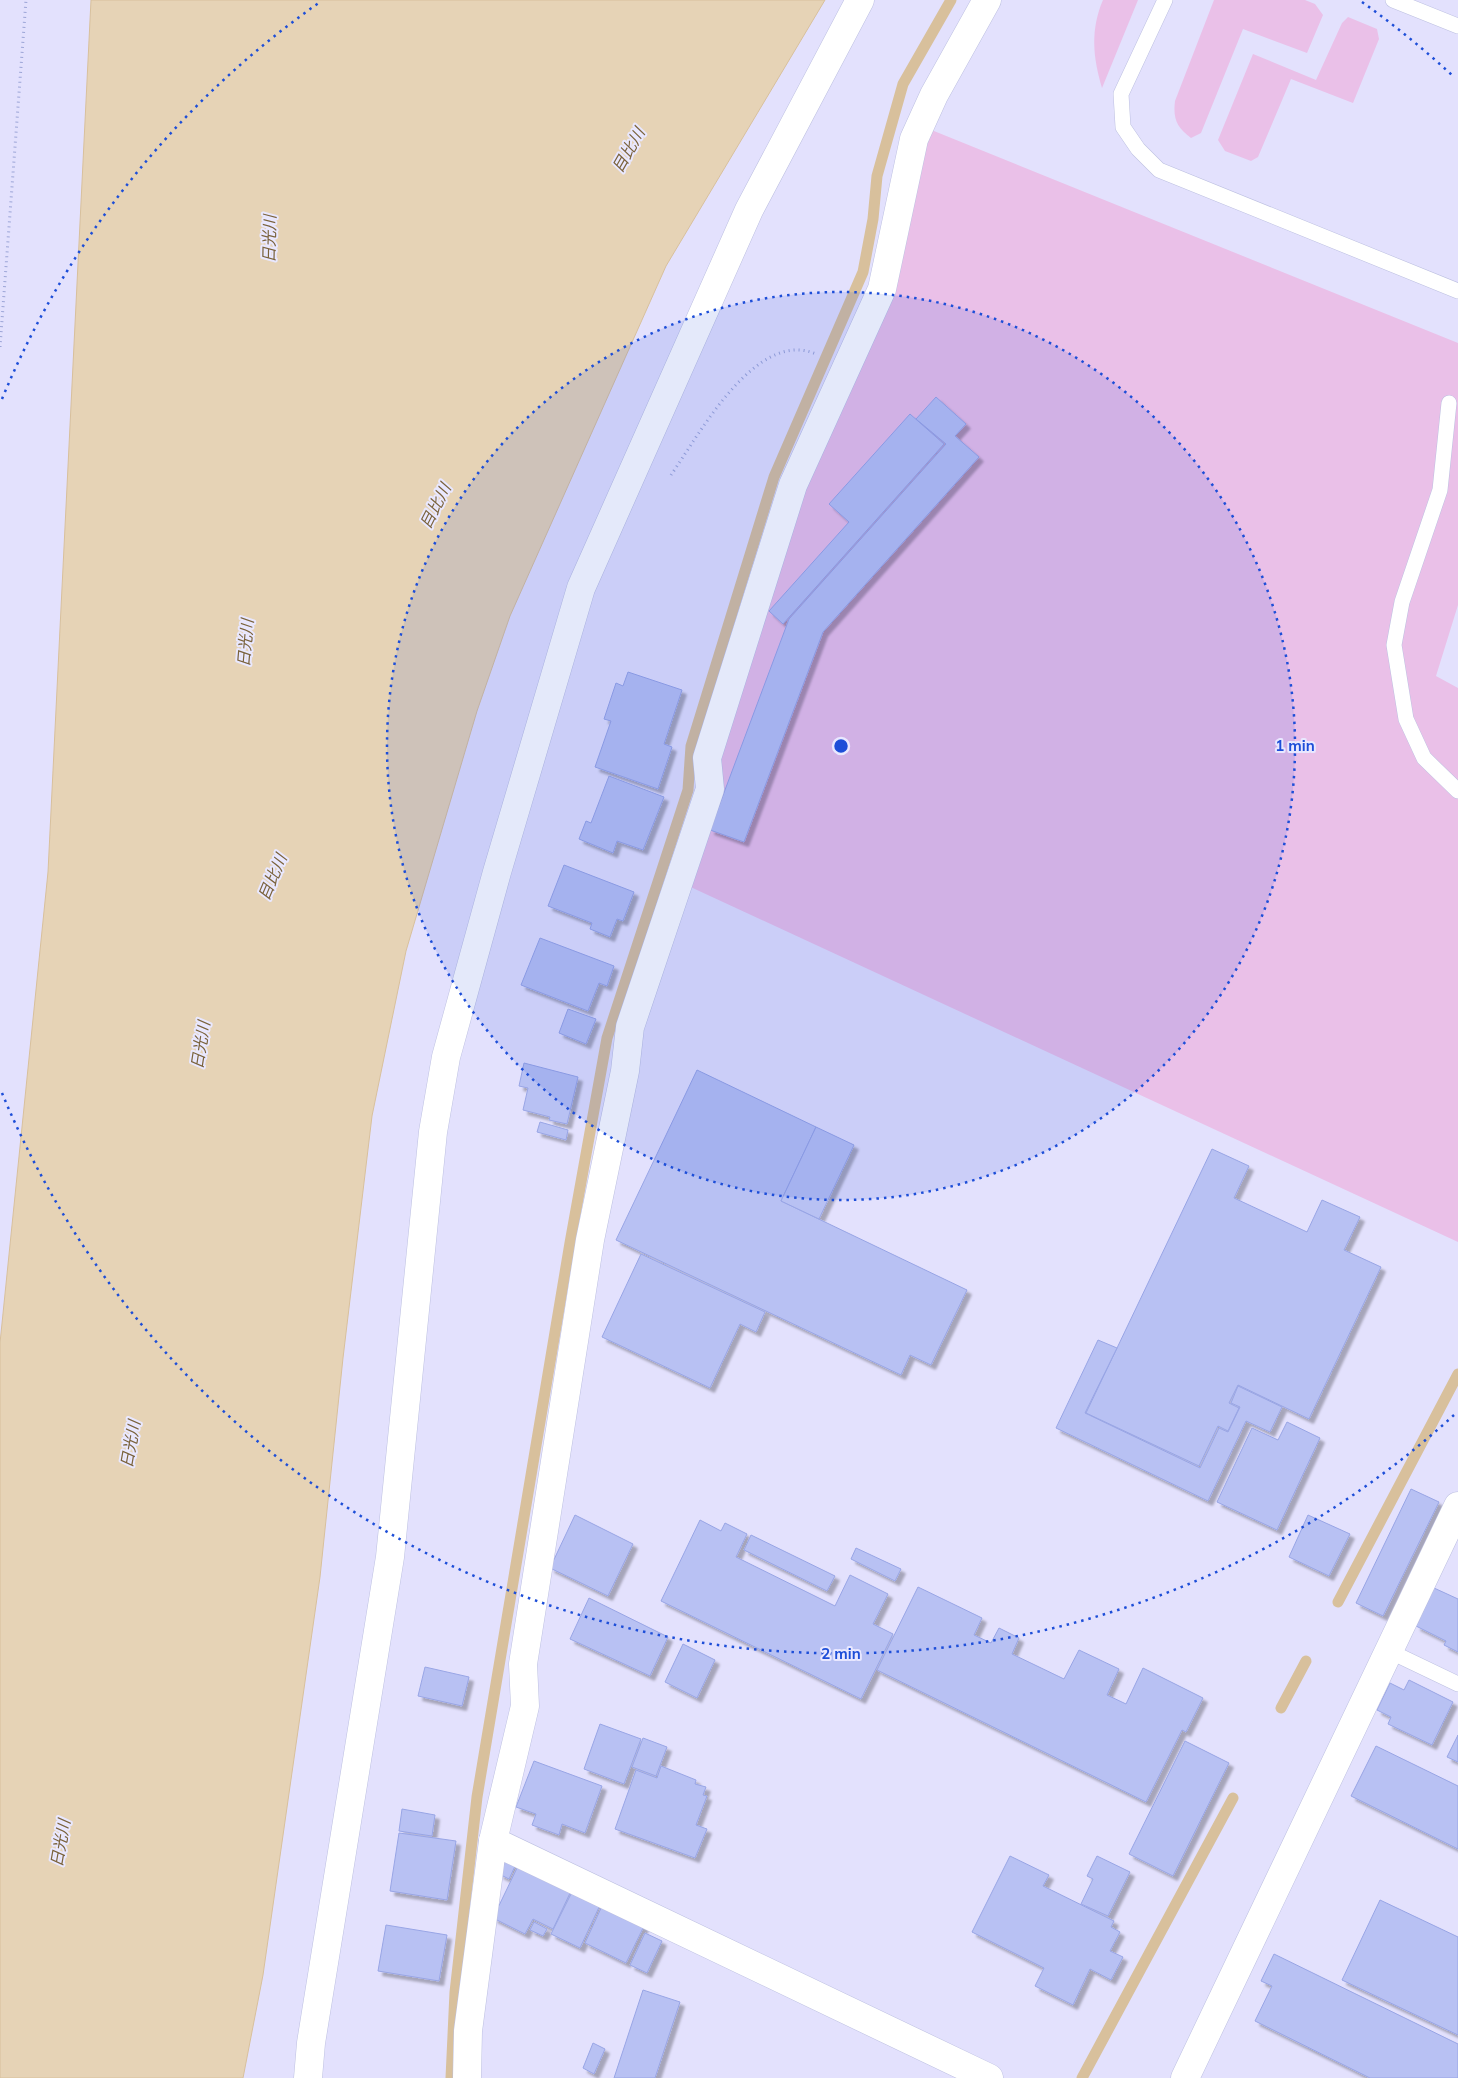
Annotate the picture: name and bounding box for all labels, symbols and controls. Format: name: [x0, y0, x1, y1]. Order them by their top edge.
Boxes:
water label: 目比川: [607, 122, 650, 176]
water label: 日光川: [259, 213, 279, 263]
water label: 目比川: [415, 478, 456, 532]
water label: 日光川: [233, 616, 257, 668]
text: 1 min: [1275, 736, 1315, 755]
centre of rings: [832, 737, 850, 755]
water label: 目比川: [253, 849, 291, 903]
water label: 日光川: [186, 1018, 214, 1070]
water label: 日光川: [116, 1417, 144, 1469]
text: 2 min: [821, 1644, 861, 1663]
water label: 日光川: [46, 1816, 74, 1868]

